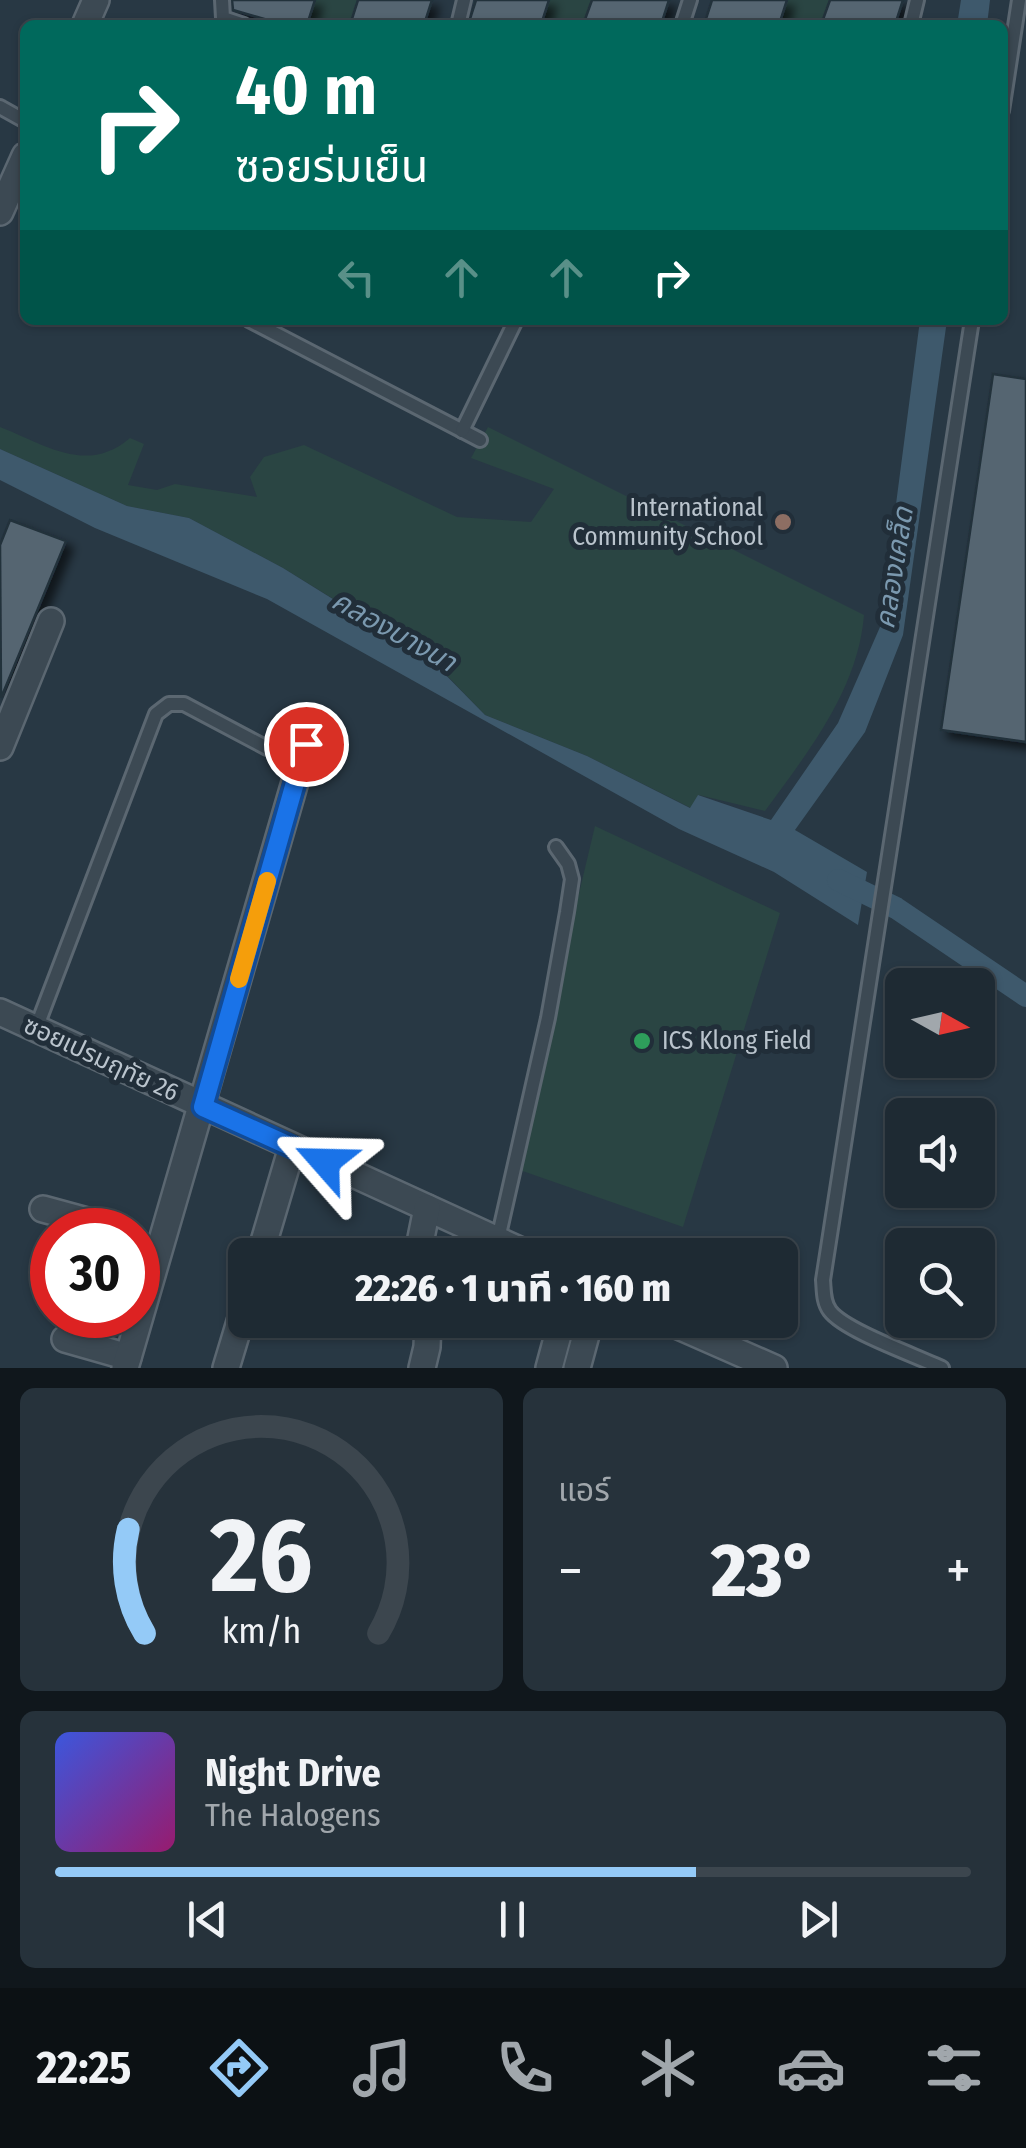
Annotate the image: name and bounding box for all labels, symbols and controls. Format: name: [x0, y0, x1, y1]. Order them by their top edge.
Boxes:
text: 40 m: [235, 49, 377, 133]
icon: right: [70, 60, 200, 190]
text: ซอยร่มเย็น: [235, 140, 428, 194]
icon: left: [329, 250, 384, 305]
icon: ahead: [434, 250, 489, 305]
icon: ahead: [539, 250, 594, 305]
icon: right: [644, 250, 699, 305]
place label: International Community School: [572, 493, 763, 552]
water label: คลองเคล็ด: [868, 504, 920, 631]
marker: International Community School: [772, 511, 794, 533]
water label: คลองบางนา: [326, 584, 463, 679]
pin: [264, 702, 349, 787]
icon: arrive: [279, 717, 334, 772]
north arrow: [885, 968, 995, 1078]
map controls: [885, 968, 995, 1338]
street label: ซอยเปรมฤทัย 26: [19, 1010, 183, 1108]
place label: ICS Klong Field: [662, 1026, 812, 1056]
marker: ICS Klong Field: [631, 1030, 653, 1052]
button: sound: [885, 1098, 995, 1208]
position arrow: [273, 1110, 377, 1214]
speed limit sign: 30: [30, 1208, 160, 1338]
button: search: [885, 1228, 995, 1338]
text: 22:26 · 1 นาที · 160 m: [355, 1265, 671, 1311]
text: แอร์: [558, 1471, 610, 1509]
text: 26: [209, 1494, 313, 1619]
text: 23°: [711, 1526, 818, 1616]
text: −: [558, 1538, 583, 1604]
text: +: [946, 1538, 971, 1604]
text: km/h: [222, 1610, 301, 1652]
text: Night Drive: [205, 1750, 381, 1796]
text: The Halogens: [205, 1796, 381, 1834]
icon: previous: [180, 1892, 235, 1947]
icon: pause: [485, 1892, 540, 1947]
icon: next: [791, 1892, 846, 1947]
icon: directions: [204, 2033, 274, 2103]
icon: music: [347, 2033, 417, 2103]
icon: phone: [490, 2033, 560, 2103]
icon: climate: [633, 2033, 703, 2103]
icon: car: [776, 2033, 846, 2103]
icon: filters: [919, 2033, 989, 2103]
text: 22:25: [37, 2041, 131, 2095]

